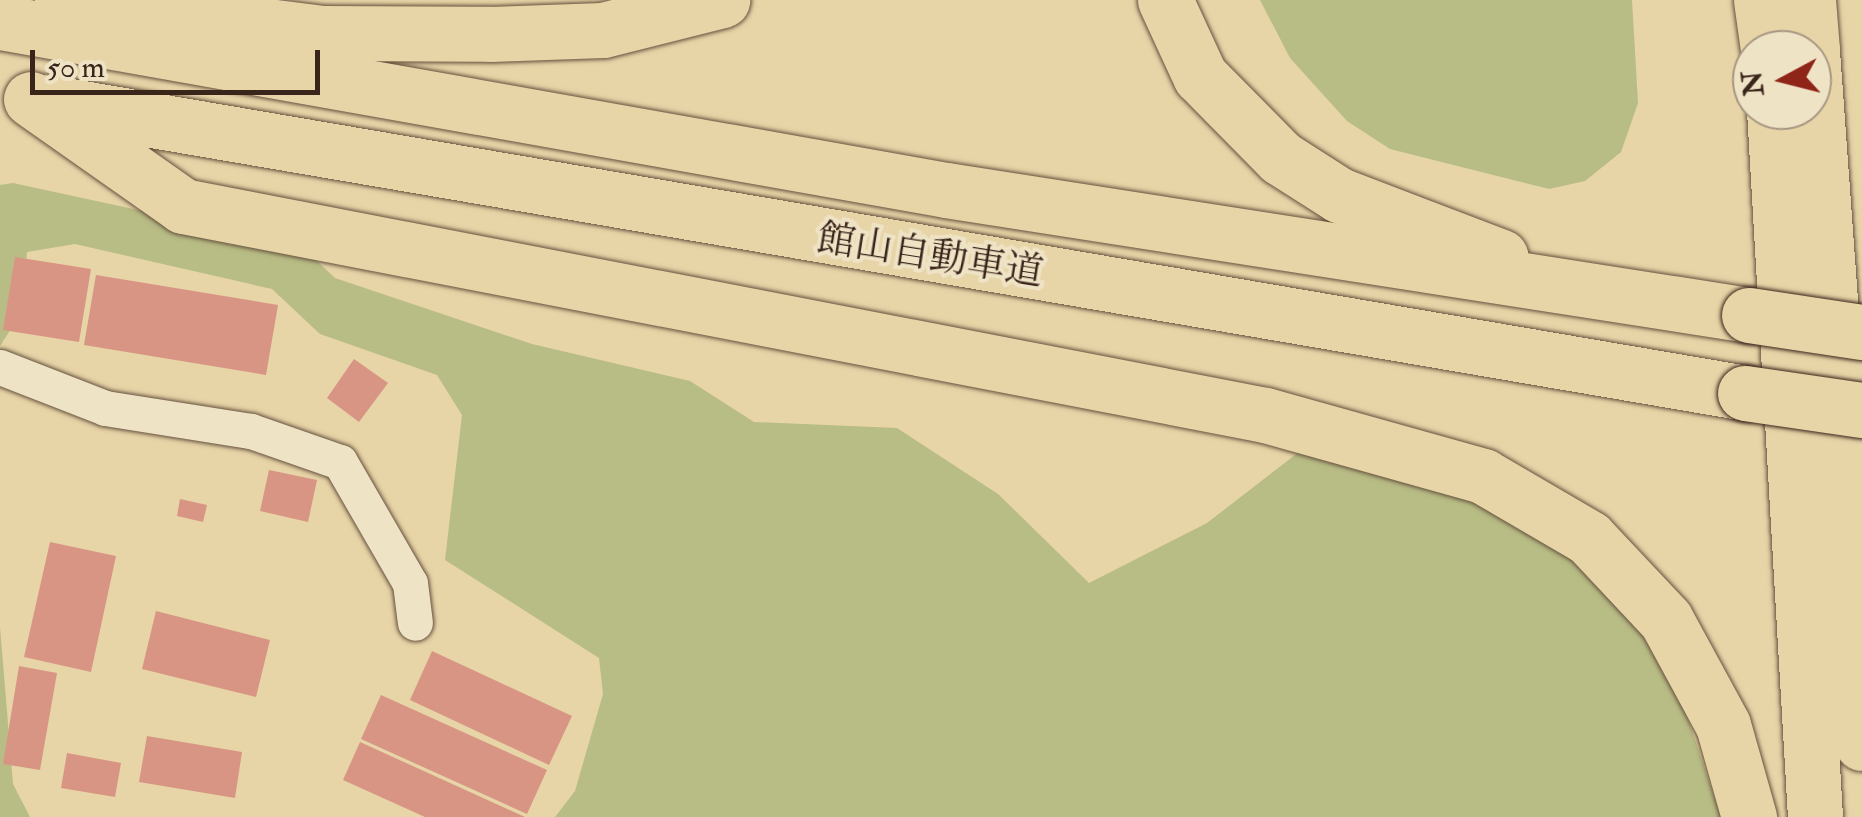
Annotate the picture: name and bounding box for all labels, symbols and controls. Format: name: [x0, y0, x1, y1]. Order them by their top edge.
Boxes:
scale bar: [35, 30, 325, 92]
north arrow: [1732, 30, 1832, 130]
text: 50 m: [47, 49, 105, 86]
text: N: [1735, 69, 1773, 98]
street label: 館山自動車道: [814, 216, 1046, 296]

